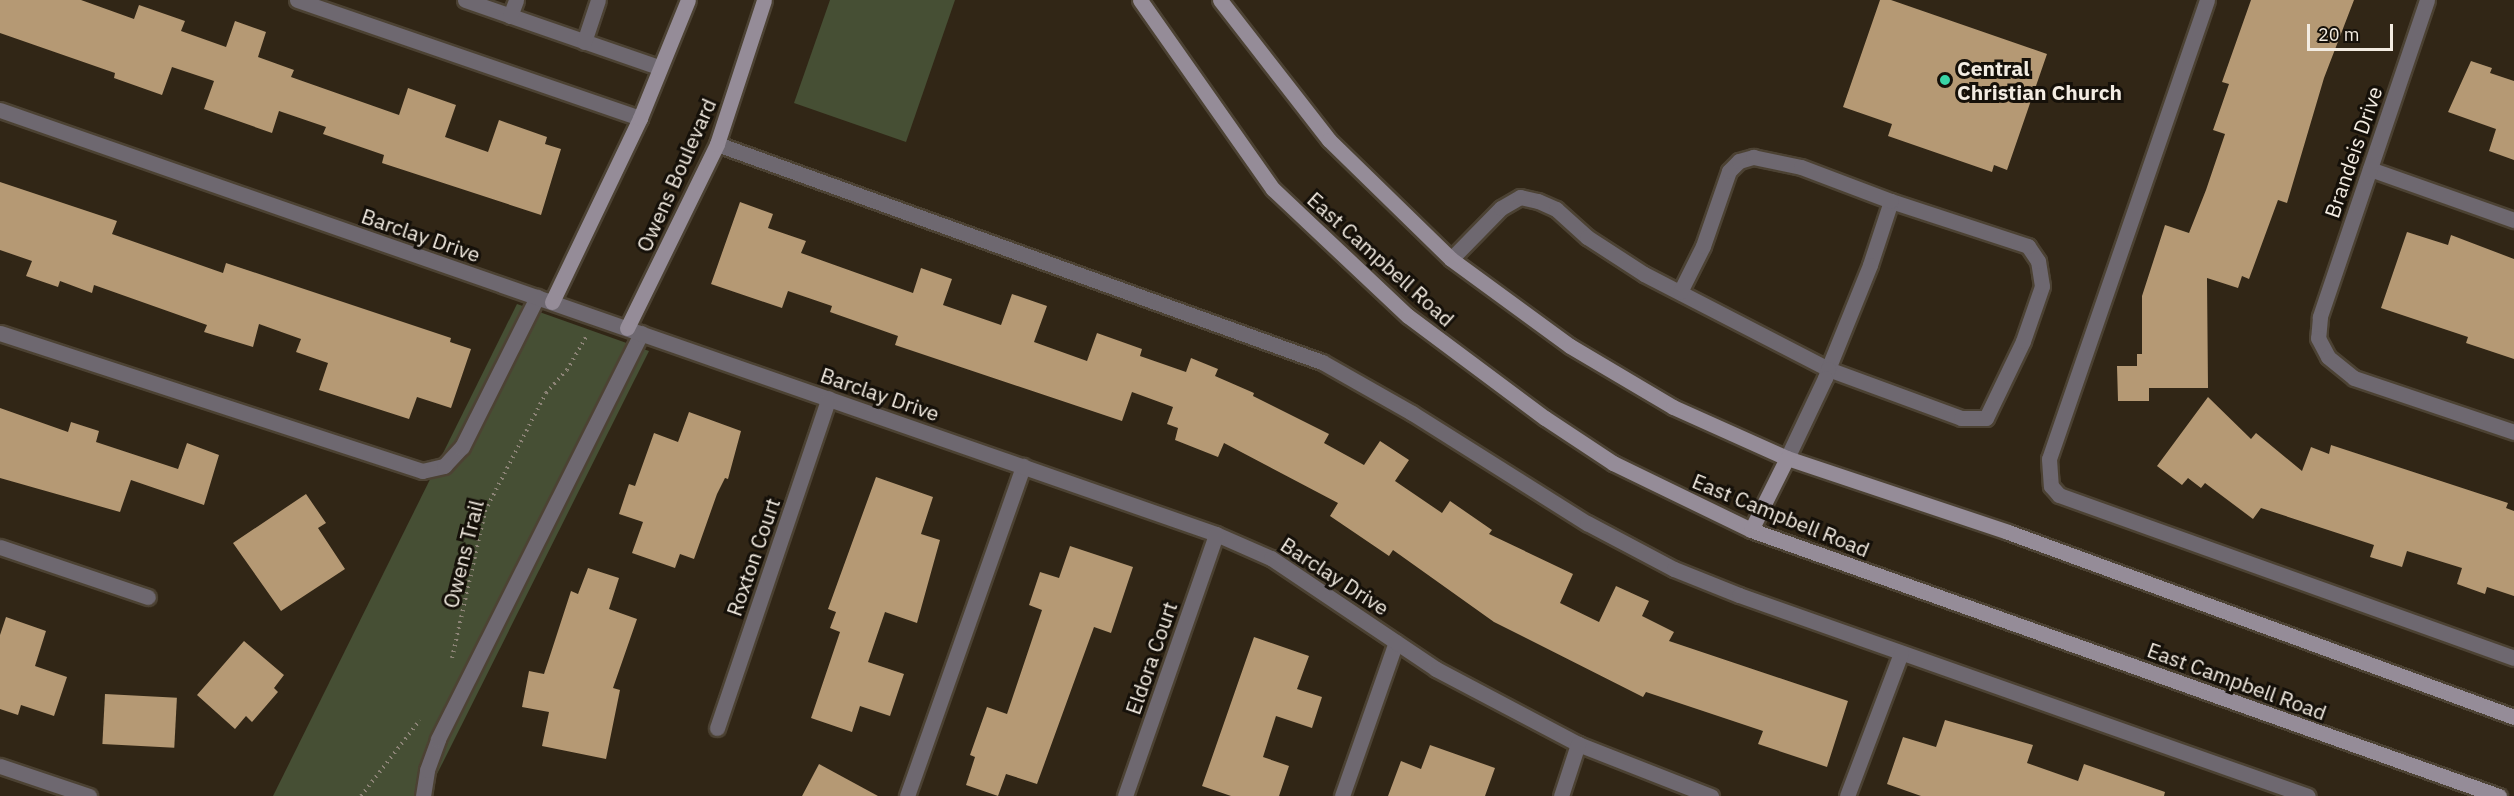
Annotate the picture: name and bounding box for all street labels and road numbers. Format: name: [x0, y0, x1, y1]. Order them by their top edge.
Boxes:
street label: Brandeis Drive: [2319, 83, 2387, 221]
street label: Owens Boulevard: [631, 94, 721, 256]
street label: East Campbell Road: [1302, 186, 1460, 332]
street label: Barclay Drive: [358, 203, 484, 267]
street label: Barclay Drive: [817, 362, 943, 426]
street label: East Campbell Road: [1689, 468, 1873, 562]
street label: Roxton Court: [721, 495, 785, 619]
street label: Owens Trail: [437, 497, 489, 611]
street label: Barclay Drive: [1276, 532, 1394, 620]
street label: Eldora Court: [1120, 598, 1182, 718]
street label: East Campbell Road: [2144, 637, 2330, 725]

